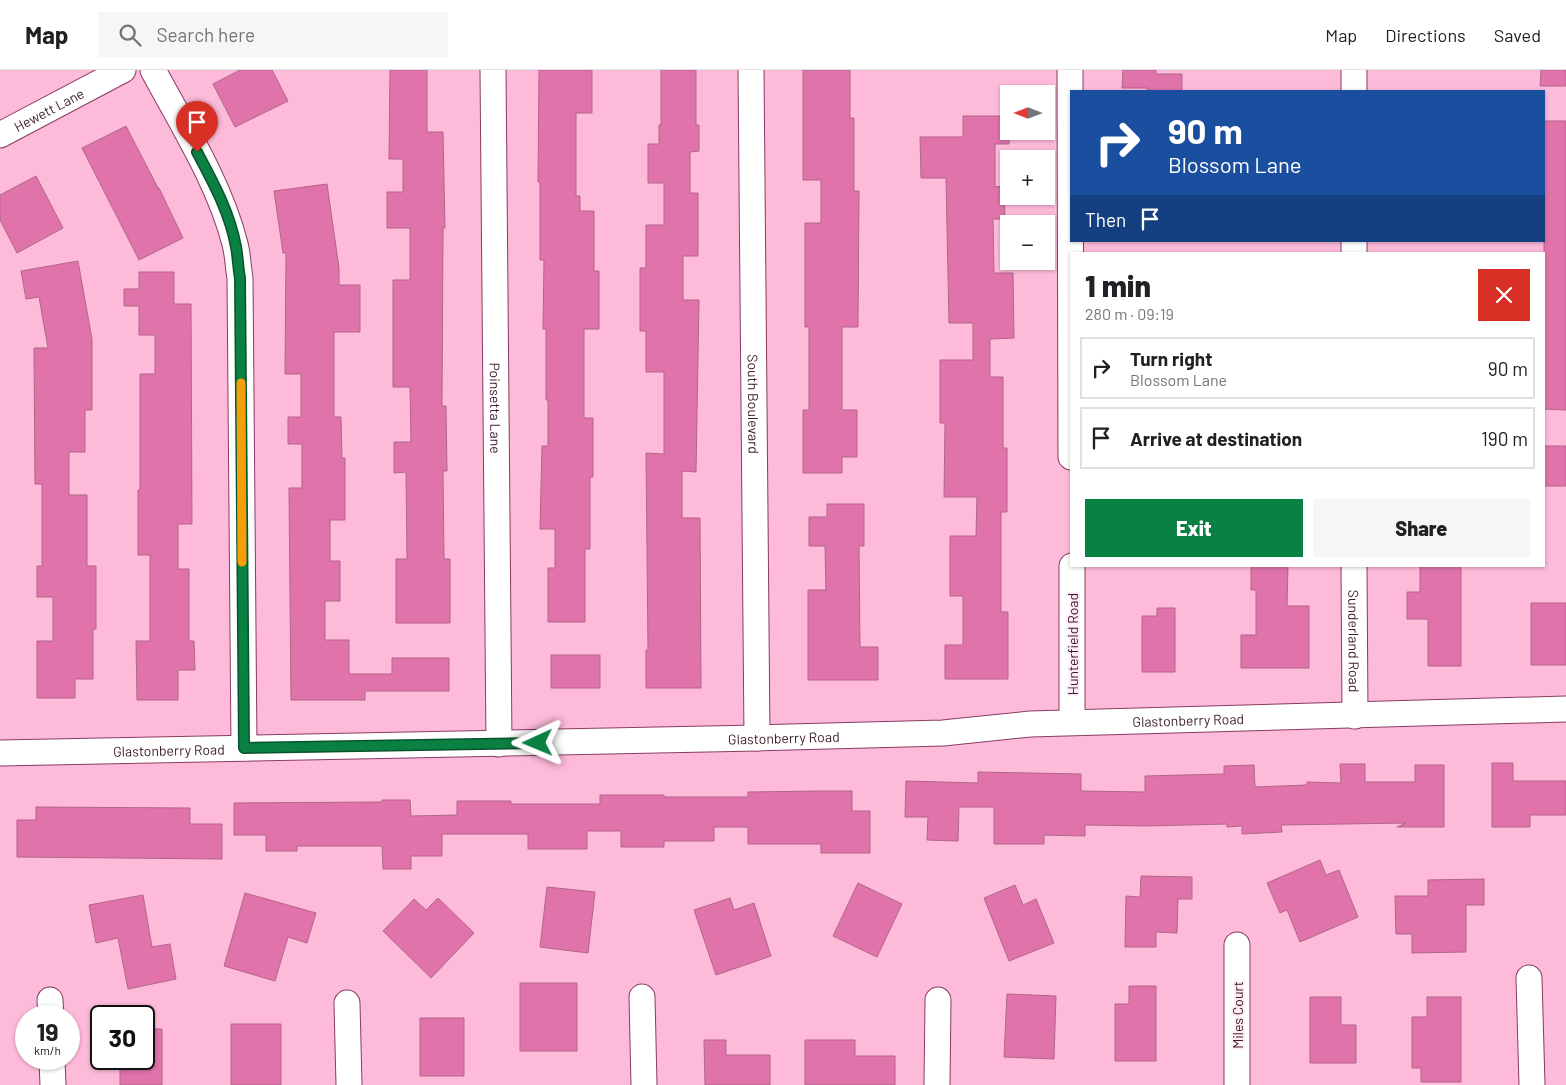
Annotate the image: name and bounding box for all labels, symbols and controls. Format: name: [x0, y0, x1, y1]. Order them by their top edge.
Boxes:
search box: [98, 12, 448, 57]
text: Map: [25, 20, 68, 49]
icon: search: [116, 21, 144, 49]
text: Search here: [156, 23, 255, 46]
text: Map: [1325, 24, 1357, 46]
text: Directions: [1385, 24, 1466, 46]
text: Saved: [1494, 24, 1541, 46]
street label: Hewett Lane: [11, 84, 87, 135]
north arrow: [1000, 85, 1055, 140]
map controls: [1000, 85, 1055, 270]
pin: [176, 101, 218, 152]
icon: arrive: [183, 108, 211, 136]
text: 90 m: [1168, 109, 1243, 151]
icon: right: [1085, 110, 1150, 175]
button: +: [1000, 150, 1055, 205]
text: Blossom Lane: [1168, 151, 1301, 177]
icon: arrive: [1136, 205, 1164, 233]
text: Then: [1085, 208, 1126, 231]
button: −: [1000, 215, 1055, 270]
text: 1 min: [1085, 267, 1151, 303]
button: close: [1478, 269, 1530, 321]
text: 280 m · 09:19: [1085, 304, 1174, 323]
text: Turn right: [1130, 347, 1212, 370]
street label: South Boulevard: [745, 354, 763, 454]
icon: right: [1087, 354, 1115, 382]
text: 90 m: [1488, 357, 1528, 380]
street label: Poinsetta Lane: [487, 362, 505, 454]
text: Blossom Lane: [1130, 370, 1227, 389]
icon: arrive: [1087, 424, 1115, 452]
text: Arrive at destination: [1130, 427, 1302, 450]
text: 190 m: [1481, 427, 1528, 450]
button: Exit: [1085, 499, 1303, 557]
button: Share: [1313, 499, 1530, 557]
street label: Sunderland Road: [1346, 590, 1363, 692]
street label: Hunterfield Road: [1064, 593, 1081, 695]
street label: Glastonberry Road: [1132, 710, 1244, 730]
position arrow: [511, 716, 563, 768]
street label: Glastonberry Road: [728, 727, 840, 747]
street label: Glastonberry Road: [113, 740, 225, 759]
street label: Miles Court: [1229, 981, 1246, 1049]
speed limit sign: 30: [90, 1005, 155, 1070]
text: 19: [36, 1016, 59, 1046]
text: km/h: [34, 1043, 61, 1057]

